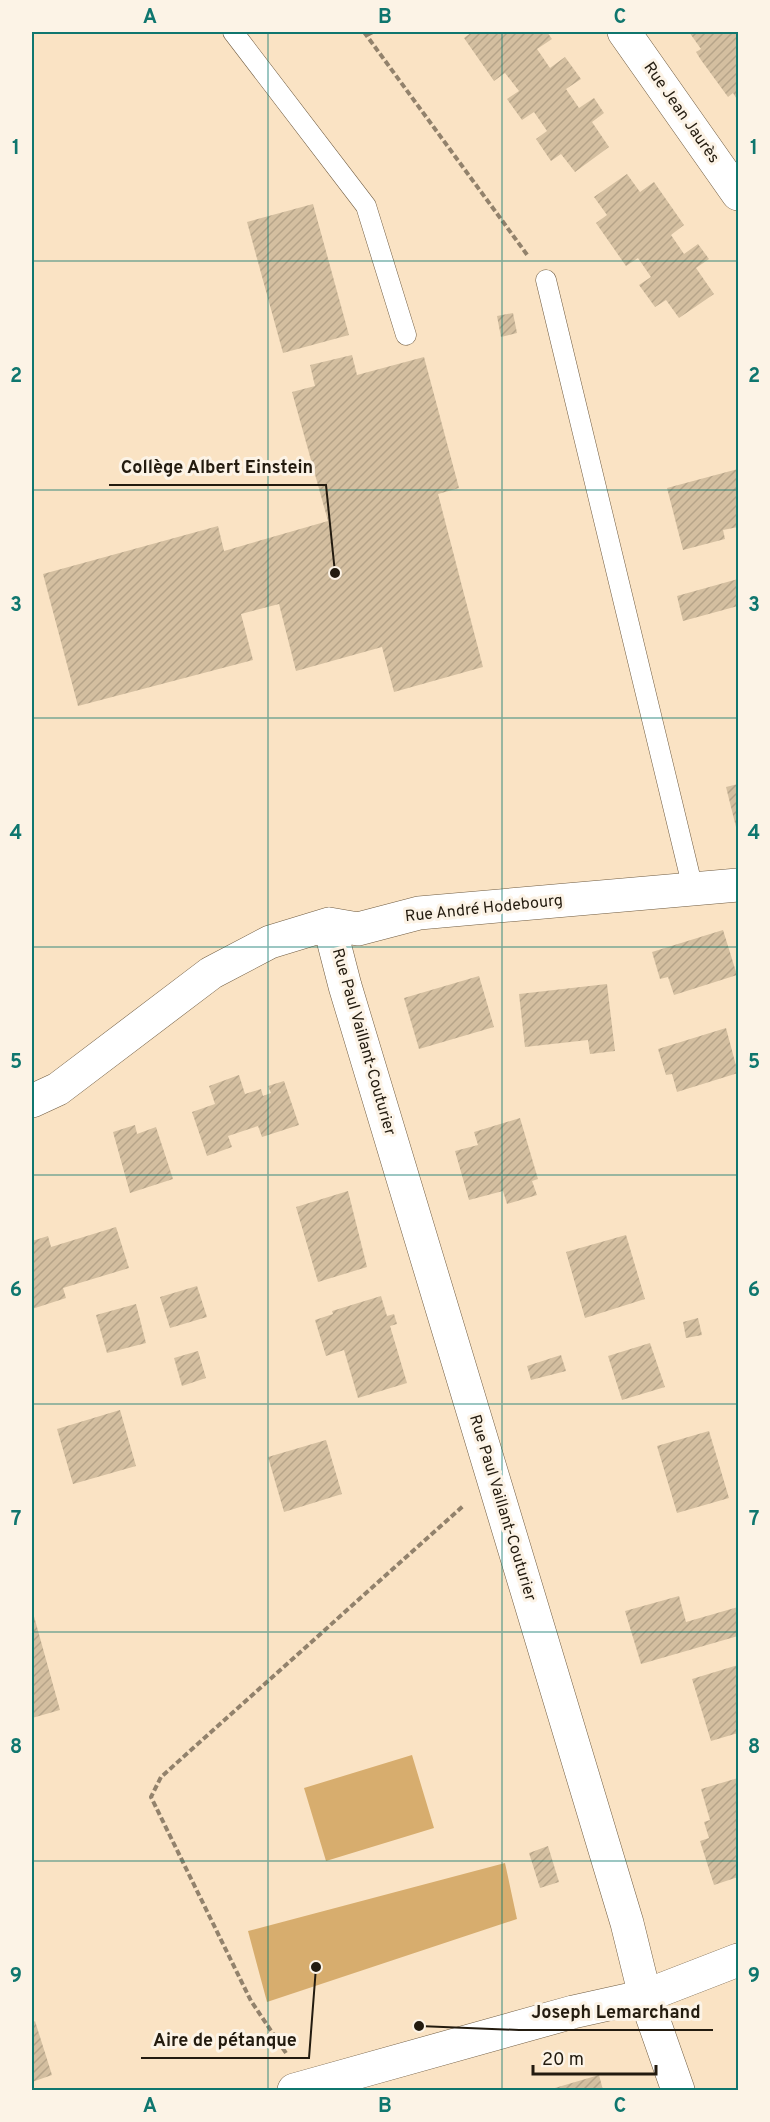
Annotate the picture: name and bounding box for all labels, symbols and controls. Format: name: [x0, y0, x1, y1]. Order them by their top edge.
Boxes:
text: A: [143, 5, 157, 31]
text: B: [378, 5, 392, 31]
text: C: [614, 5, 626, 31]
street label: Rue Jean Jaurès: [639, 59, 723, 167]
text: 1: [12, 136, 20, 162]
text: 1: [750, 136, 758, 162]
text: 2: [10, 364, 22, 390]
text: 2: [748, 364, 760, 390]
callout: Collège Albert Einstein: [109, 449, 326, 485]
text: Collège Albert Einstein: [121, 457, 313, 480]
text: 3: [10, 593, 22, 619]
text: 3: [748, 593, 760, 619]
text: 4: [10, 821, 22, 847]
text: 4: [748, 821, 760, 847]
street label: Rue André Hodebourg: [404, 891, 564, 927]
street label: Rue Paul Vaillant-Couturier: [327, 946, 399, 1138]
text: 5: [10, 1050, 22, 1076]
text: 5: [748, 1050, 760, 1076]
text: 6: [10, 1278, 22, 1304]
text: 6: [748, 1278, 760, 1304]
street label: Rue Paul Vaillant-Couturier: [464, 1412, 540, 1604]
text: 7: [11, 1507, 21, 1533]
text: 7: [749, 1507, 759, 1533]
text: 8: [10, 1735, 22, 1761]
text: 8: [748, 1735, 760, 1761]
text: 9: [10, 1964, 22, 1990]
text: 9: [748, 1964, 760, 1990]
callout: Joseph Lemarchand: [519, 1994, 713, 2030]
text: Joseph Lemarchand: [531, 2002, 701, 2025]
callout: Aire de pétanque: [141, 2022, 309, 2058]
text: Aire de pétanque: [153, 2030, 297, 2053]
scale bar: [533, 2038, 656, 2076]
text: 20 m: [542, 2049, 584, 2072]
text: A: [143, 2094, 157, 2120]
text: B: [378, 2094, 392, 2120]
text: C: [614, 2094, 626, 2120]

